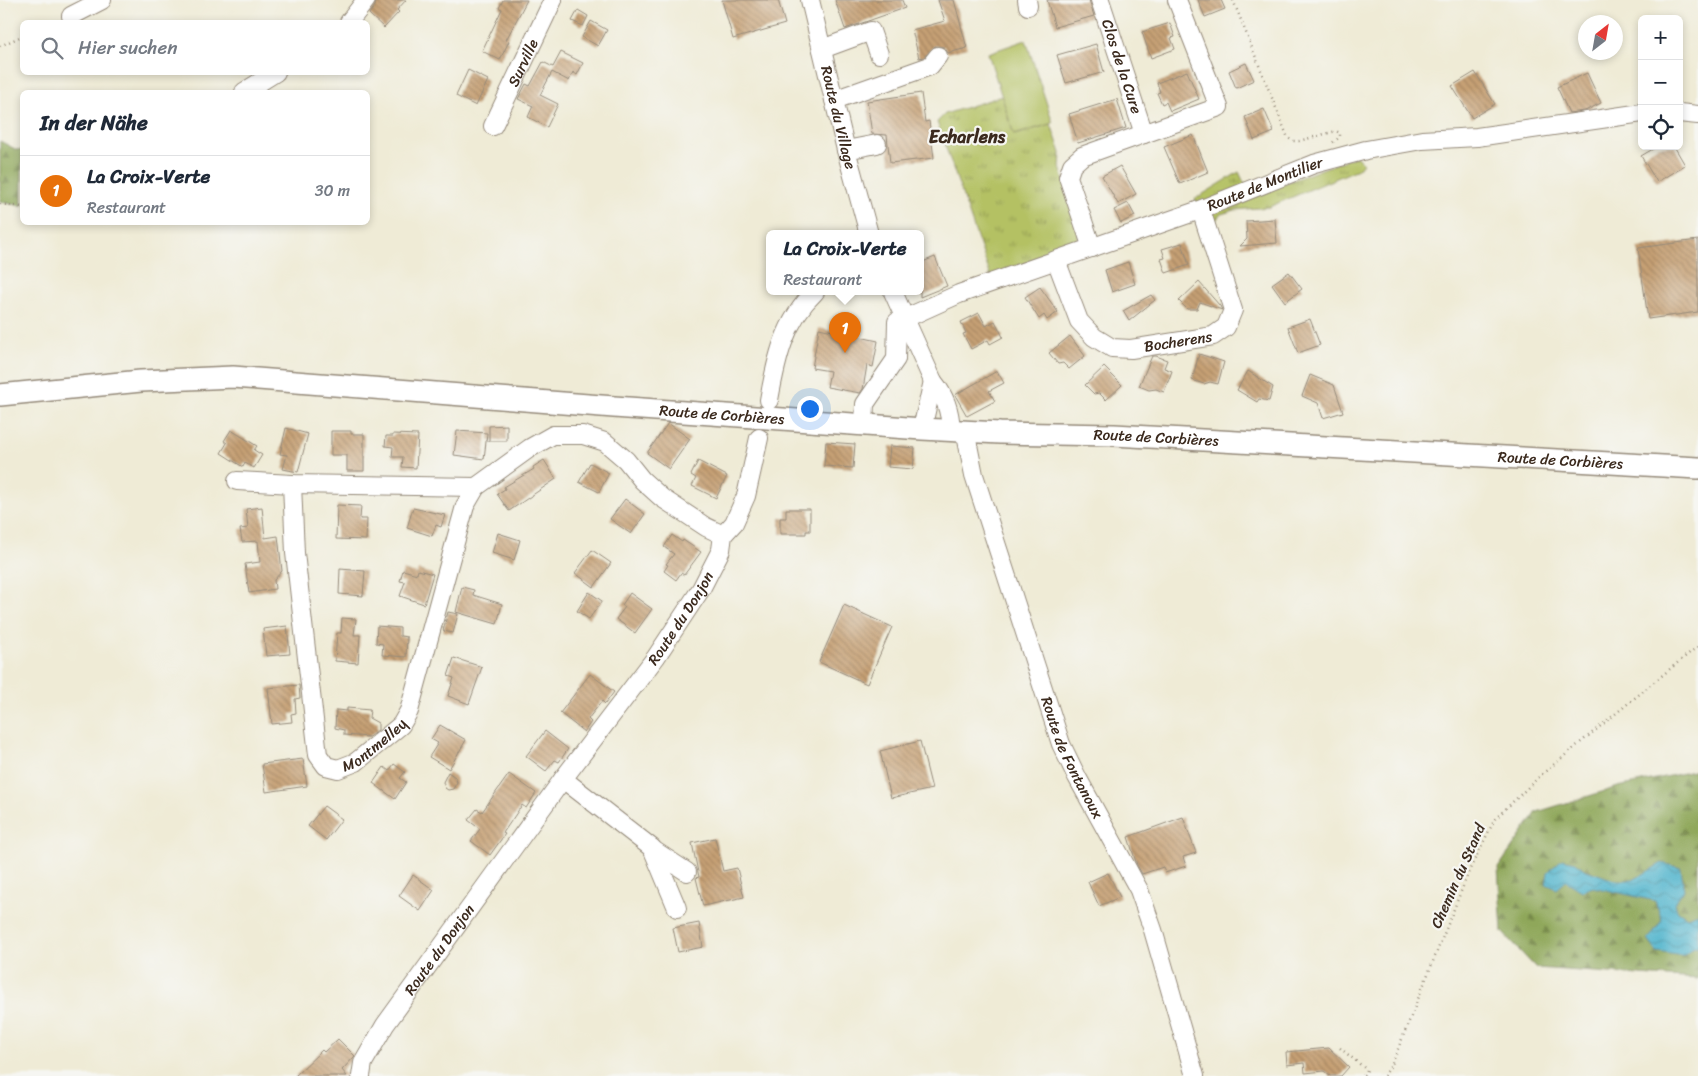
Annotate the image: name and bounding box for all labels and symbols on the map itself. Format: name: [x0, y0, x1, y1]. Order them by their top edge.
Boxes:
north arrow: [1578, 15, 1623, 60]
street label: Clos de la Cure: [1094, 16, 1150, 118]
street label: Surville: [500, 34, 546, 91]
street label: Route du Village: [813, 63, 864, 173]
district label: Echarlens: [929, 121, 1006, 153]
street label: Route de Montilier: [1203, 149, 1327, 219]
pin: 1: [829, 312, 861, 353]
street label: Bocherens: [1142, 323, 1214, 360]
your location: [797, 396, 823, 422]
street label: Route de Corbières: [658, 397, 786, 432]
street label: Route de Corbières: [1093, 422, 1220, 454]
street label: Route de Corbières: [1497, 444, 1625, 477]
street label: Route du Donjon: [641, 567, 721, 671]
street label: Route de Fontanoux: [1033, 693, 1110, 824]
street label: Montmelley: [338, 714, 415, 779]
street label: Chemin du Stand: [1423, 819, 1493, 932]
street label: Route du Donjon: [397, 899, 482, 1001]

